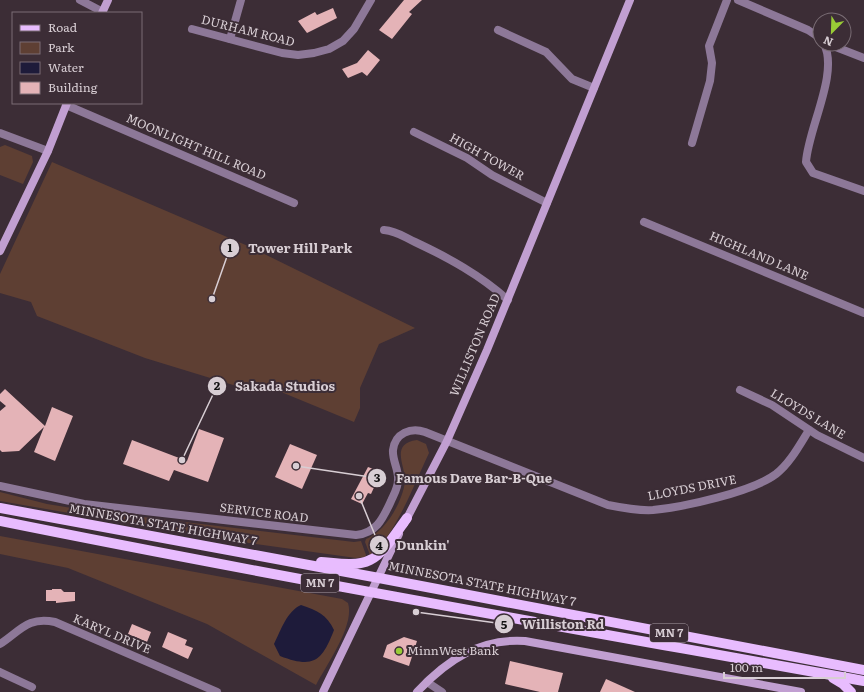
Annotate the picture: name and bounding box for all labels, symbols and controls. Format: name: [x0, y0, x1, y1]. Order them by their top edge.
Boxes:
street label: DURHAM ROAD: [200, 10, 297, 50]
legend: [12, 12, 142, 104]
north arrow: [812, 12, 852, 52]
text: Road: [48, 18, 78, 36]
text: N: [820, 33, 835, 51]
text: Park: [48, 38, 75, 56]
text: Water: [48, 58, 84, 76]
text: Building: [48, 78, 98, 96]
street label: MOONLIGHT HILL ROAD: [124, 108, 269, 184]
street label: HIGH TOWER: [447, 128, 529, 184]
street label: HIGHLAND LANE: [707, 226, 812, 284]
callout: Tower Hill Park: [220, 236, 360, 261]
text: 1: [228, 238, 233, 256]
text: Tower Hill Park: [248, 238, 352, 257]
street label: WILLISTON ROAD: [444, 290, 504, 399]
callout: Sakada Studios: [207, 374, 344, 399]
text: 2: [214, 376, 221, 394]
text: Sakada Studios: [235, 376, 336, 395]
street label: LLOYDS LANE: [767, 384, 850, 443]
callout: Famous Dave Bar-B-Que: [367, 466, 560, 491]
text: 3: [374, 468, 381, 486]
text: Famous Dave Bar-B-Que: [396, 468, 552, 487]
street label: LLOYDS DRIVE: [646, 470, 738, 504]
street label: SERVICE ROAD: [219, 498, 310, 526]
street label: MINNESOTA STATE HIGHWAY 7: [68, 499, 259, 549]
callout: Dunkin': [369, 533, 458, 558]
text: Dunkin': [396, 535, 450, 554]
text: 4: [375, 536, 383, 554]
street label: MINNESOTA STATE HIGHWAY 7: [387, 556, 578, 610]
road number: MN 7: [301, 574, 339, 592]
street label: KARYL DRIVE: [71, 609, 155, 658]
callout: Williston Rd: [494, 612, 612, 637]
text: Williston Rd: [522, 614, 605, 633]
text: 5: [501, 615, 508, 633]
road number: MN 7: [650, 624, 688, 642]
place label: MinnWest Bank: [407, 641, 500, 659]
marker: MinnWest Bank: [394, 646, 404, 656]
scale bar: [724, 654, 845, 680]
text: 100 m: [730, 658, 763, 676]

